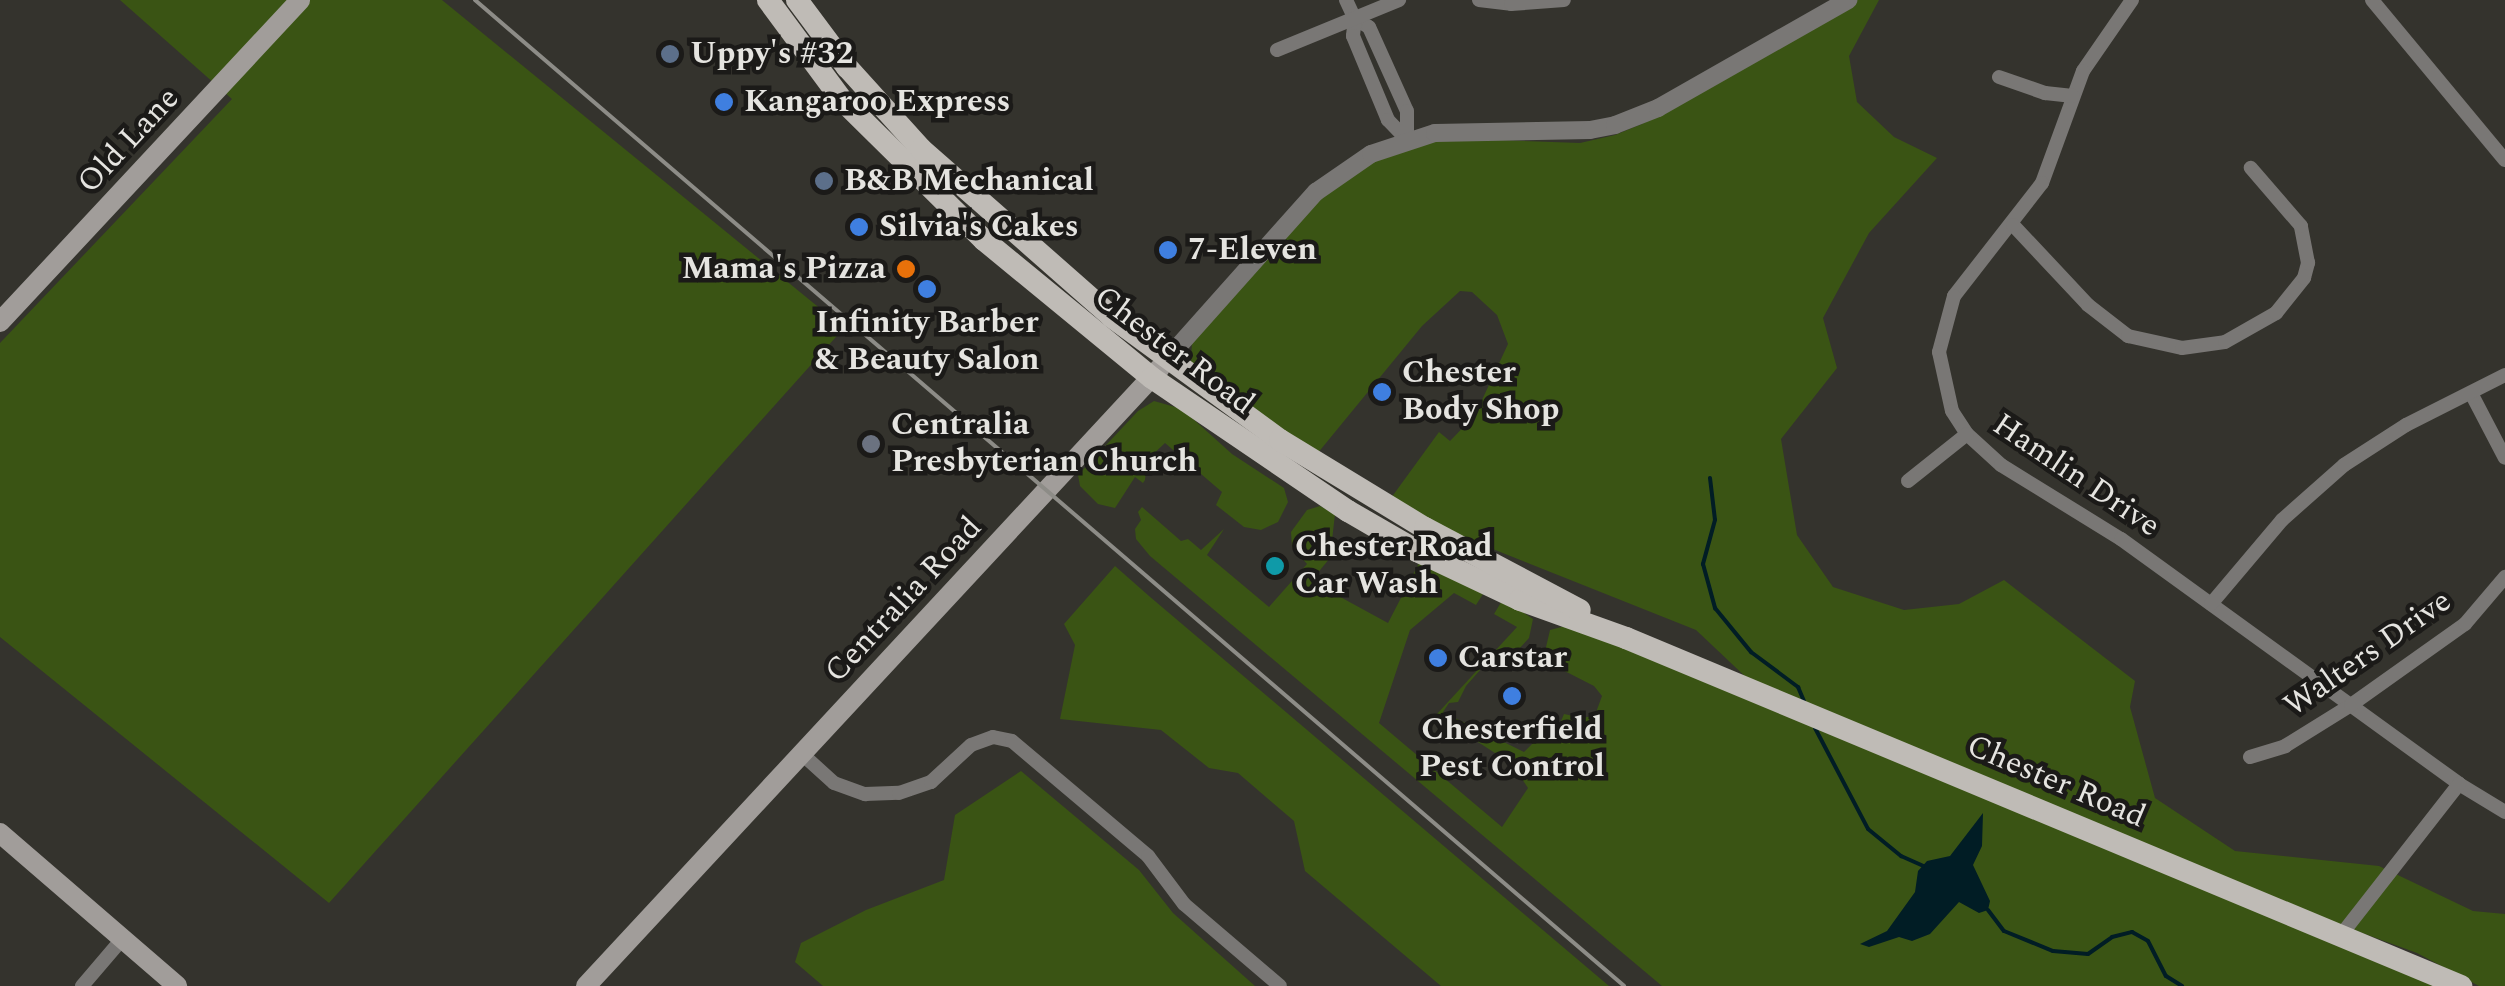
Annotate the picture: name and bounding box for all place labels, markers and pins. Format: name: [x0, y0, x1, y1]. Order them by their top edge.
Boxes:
place label: Uppy's #32: [690, 35, 854, 73]
marker: Uppy's #32: [659, 43, 681, 65]
place label: Kangaroo Express: [744, 83, 1011, 121]
marker: Kangaroo Express: [713, 91, 735, 113]
place label: B&B Mechanical: [844, 162, 1094, 200]
marker: B&B Mechanical: [813, 170, 835, 192]
place label: Silvia's Cakes: [879, 208, 1079, 246]
marker: Silvia's Cakes: [848, 216, 870, 238]
place label: 7-Eleven: [1188, 231, 1317, 269]
marker: 7-Eleven: [1157, 239, 1179, 261]
place label: Mama's Pizza: [681, 250, 886, 288]
marker: Mama's Pizza: [895, 258, 917, 280]
marker: Infinity Barber & Beauty Salon: [916, 278, 938, 300]
place label: Infinity Barber & Beauty Salon: [814, 305, 1040, 380]
place label: Chester Body Shop: [1402, 355, 1559, 430]
marker: Chester Body Shop: [1371, 381, 1393, 403]
place label: Centralia Presbyterian Church: [891, 407, 1197, 482]
marker: Centralia Presbyterian Church: [860, 433, 882, 455]
place label: Chester Road Car Wash: [1295, 529, 1493, 604]
marker: Chester Road Car Wash: [1264, 555, 1286, 577]
place label: Carstar: [1458, 639, 1567, 677]
marker: Carstar: [1427, 647, 1449, 669]
marker: Chesterfield Pest Control: [1501, 685, 1523, 707]
place label: Chesterfield Pest Control: [1419, 712, 1605, 787]

